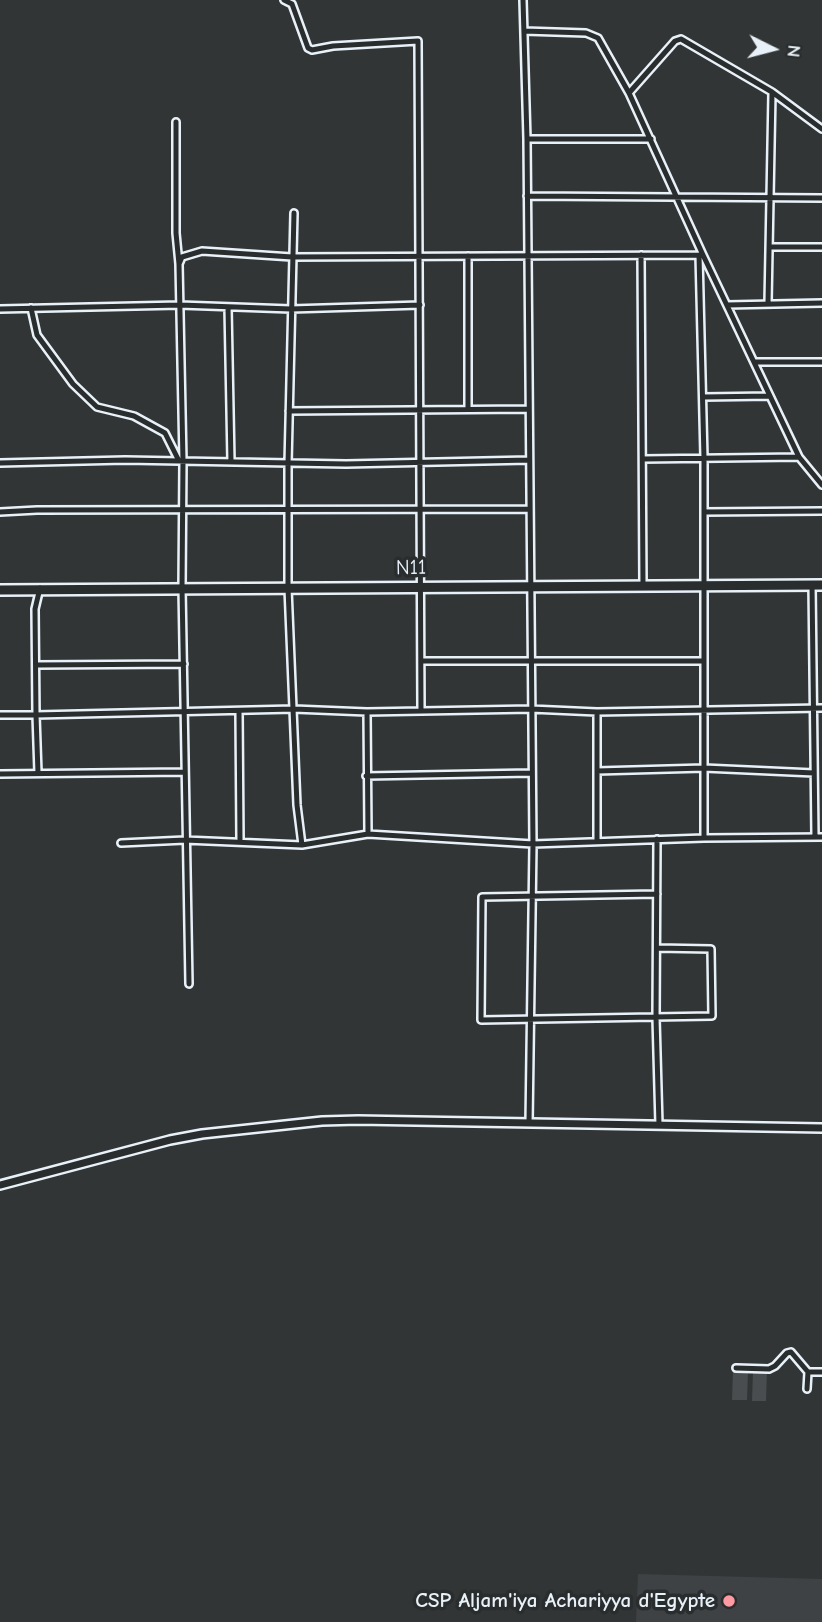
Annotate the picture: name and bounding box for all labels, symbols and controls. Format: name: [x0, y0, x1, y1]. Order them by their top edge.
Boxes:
north arrow: [738, 14, 808, 84]
text: N: [782, 44, 805, 58]
street label: N11: [396, 555, 426, 581]
place label: CSP Aljam'iya Achariyya d'Egypte: [415, 1588, 715, 1614]
marker: CSP Aljam'iya Achariyya d'Egypte: [721, 1593, 737, 1609]

